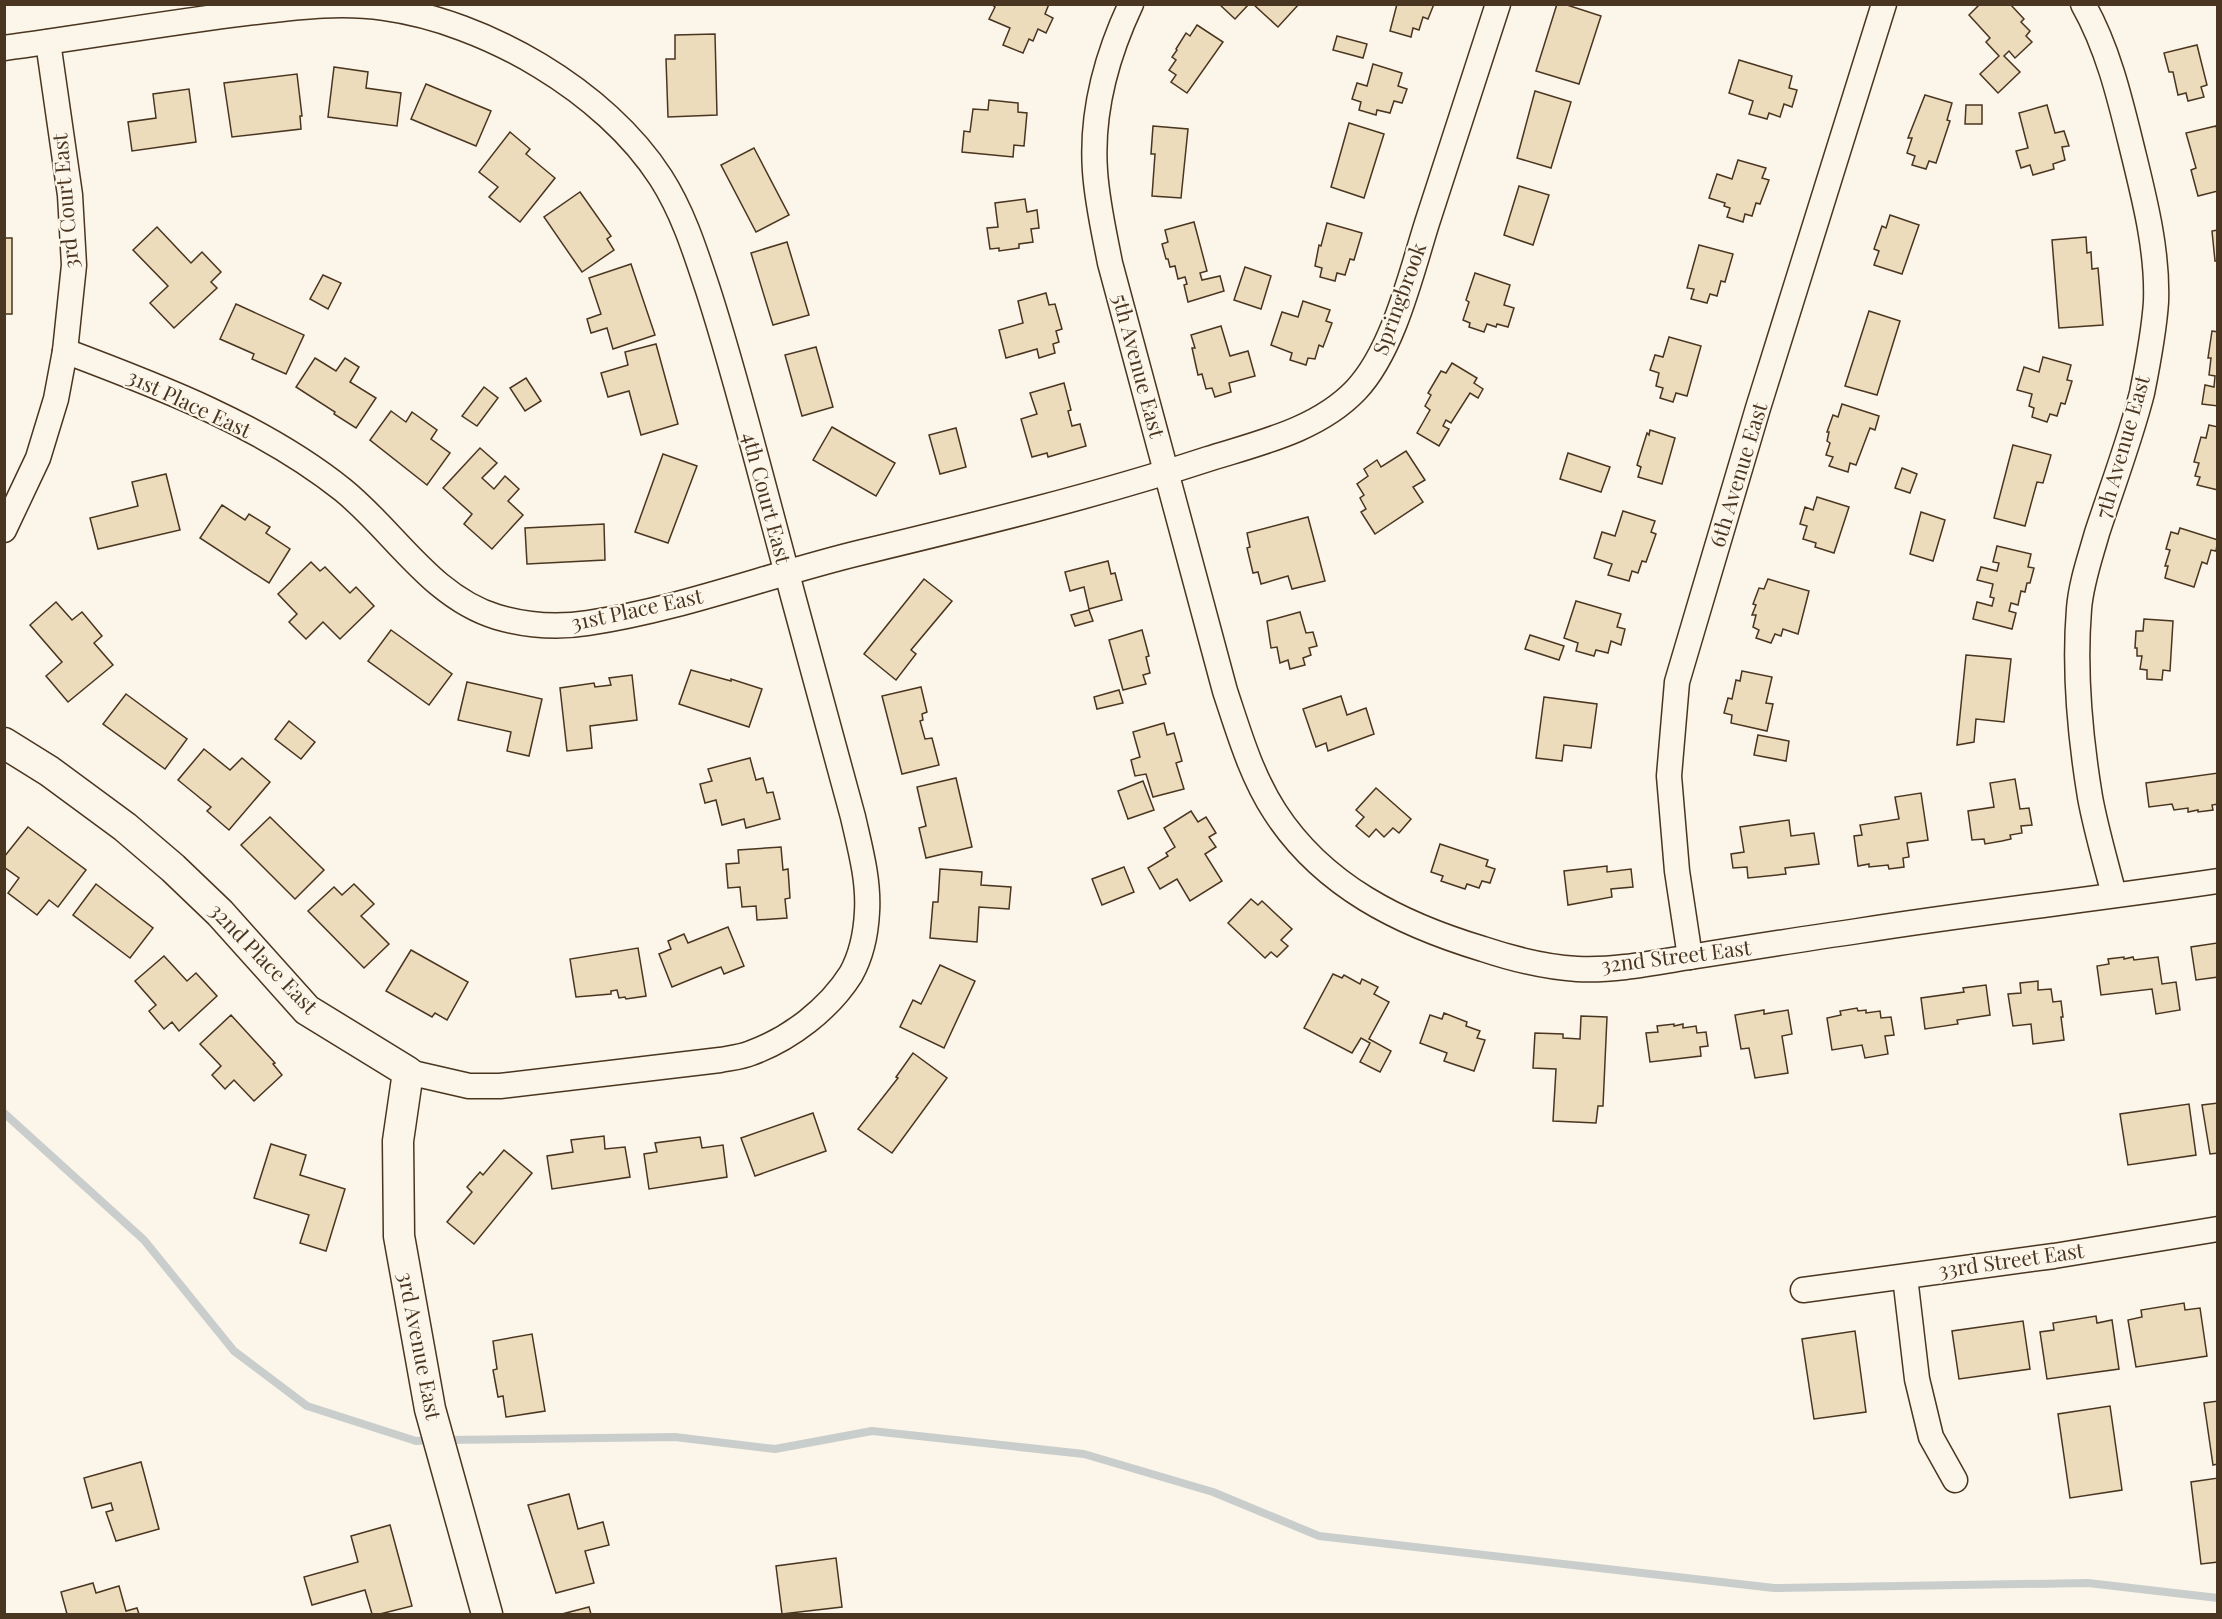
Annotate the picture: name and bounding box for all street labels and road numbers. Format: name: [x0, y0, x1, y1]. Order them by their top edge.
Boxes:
street label: 3rd Court East: [44, 132, 84, 270]
street label: Springbrook: [1365, 238, 1432, 358]
street label: 5th Avenue East: [1107, 291, 1173, 441]
street label: 31st Place East: [123, 361, 257, 443]
street label: 7th Avenue East: [2087, 371, 2155, 521]
street label: 6th Avenue East: [1702, 398, 1773, 550]
street label: 4th Court East: [737, 429, 799, 567]
street label: 31st Place East: [568, 580, 705, 636]
street label: 32nd Place East: [204, 896, 325, 1020]
street label: 32nd Street East: [1599, 932, 1753, 978]
street label: 33rd Street East: [1936, 1235, 2086, 1283]
street label: 3rd Avenue East: [393, 1269, 449, 1422]

